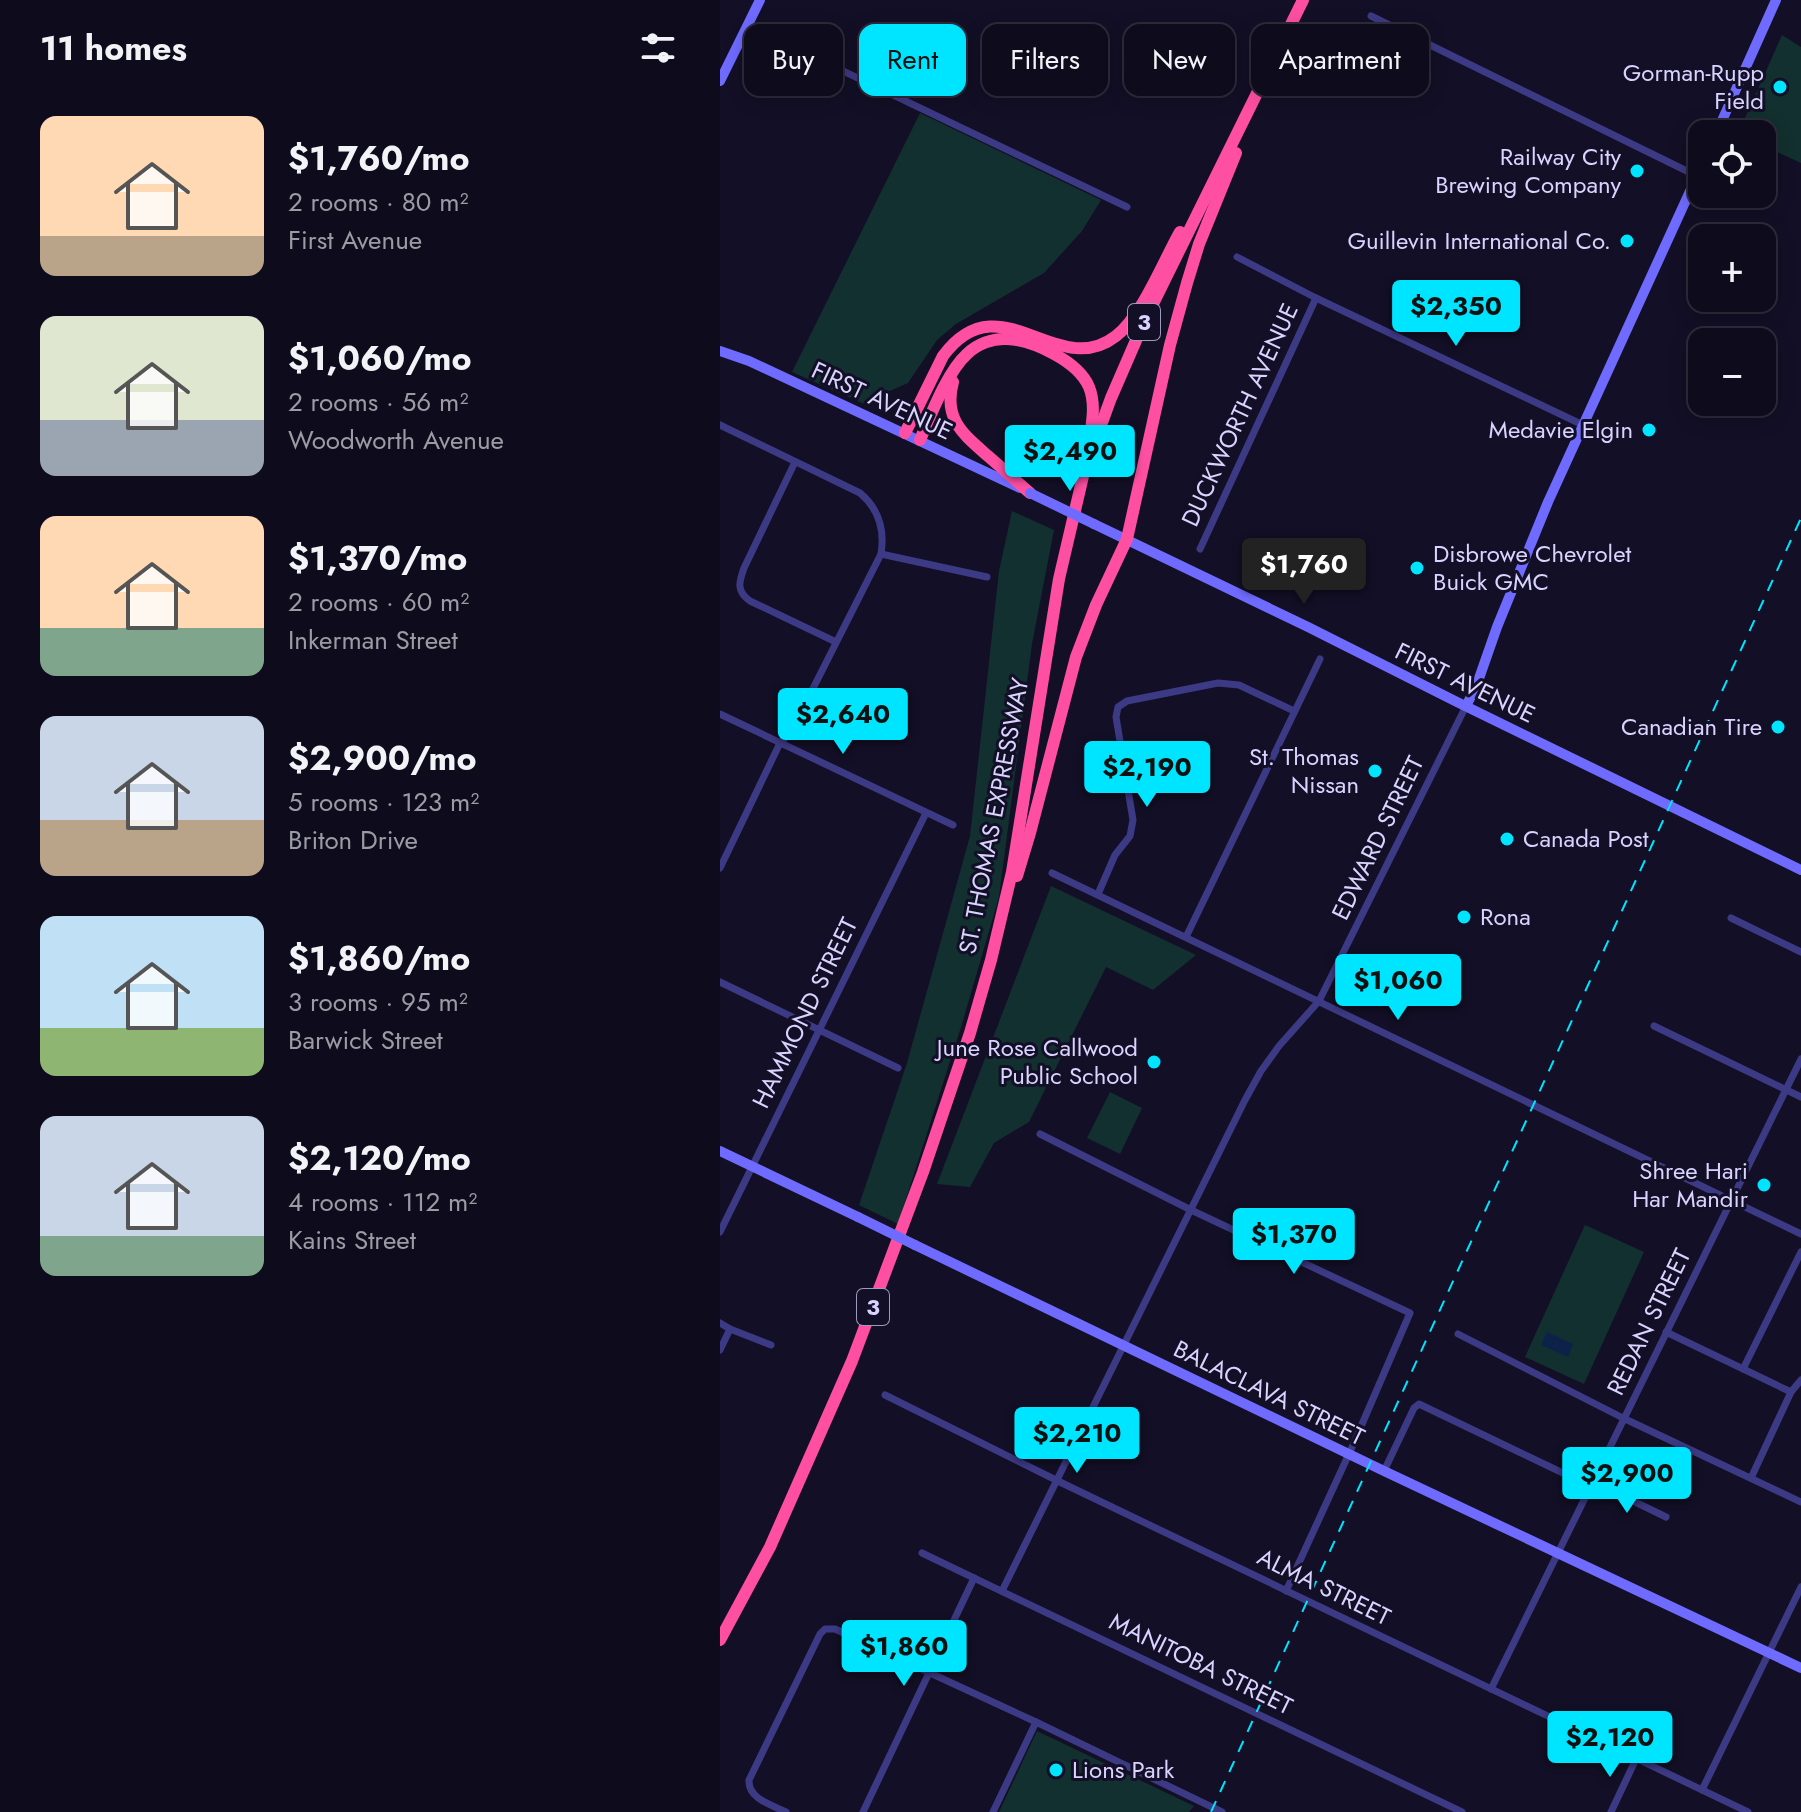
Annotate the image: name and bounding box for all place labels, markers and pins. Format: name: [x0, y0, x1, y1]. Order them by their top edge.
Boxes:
place label: Gorman-Rupp Field: [1623, 55, 1764, 118]
marker: Gorman-Rupp Field: [1771, 78, 1789, 96]
place label: Railway City Brewing Company: [1435, 139, 1621, 202]
marker: Railway City Brewing Company: [1628, 162, 1646, 180]
place label: Guillevin International Co.: [1347, 223, 1611, 258]
marker: Guillevin International Co.: [1618, 232, 1636, 250]
pin: $2,350: [1391, 280, 1521, 348]
place label: Medavie Elgin: [1488, 412, 1633, 447]
marker: Medavie Elgin: [1640, 421, 1658, 439]
pin: $2,490: [1005, 425, 1135, 493]
place label: Disbrowe Chevrolet Buick GMC: [1433, 536, 1632, 599]
pin: $1,760: [1239, 538, 1369, 606]
marker: Disbrowe Chevrolet Buick GMC: [1408, 559, 1426, 577]
pin: $2,640: [778, 688, 908, 756]
place label: Canadian Tire: [1621, 709, 1762, 744]
marker: Canadian Tire: [1769, 718, 1787, 736]
place label: St. Thomas Nissan: [1249, 739, 1359, 802]
pin: $2,190: [1082, 741, 1212, 809]
marker: St. Thomas Nissan: [1366, 762, 1384, 780]
place label: Canada Post: [1523, 821, 1649, 856]
marker: Canada Post: [1498, 830, 1516, 848]
place label: Rona: [1480, 899, 1531, 934]
marker: Rona: [1455, 908, 1473, 926]
pin: $1,060: [1333, 954, 1463, 1022]
place label: June Rose Callwood Public School: [934, 1030, 1138, 1093]
marker: June Rose Callwood Public School: [1145, 1053, 1163, 1071]
place label: Shree Hari Har Mandir: [1632, 1153, 1749, 1216]
marker: Shree Hari Har Mandir: [1755, 1176, 1773, 1194]
pin: $1,370: [1229, 1208, 1359, 1276]
pin: $2,210: [1012, 1407, 1142, 1475]
pin: $2,900: [1562, 1447, 1692, 1515]
pin: $1,860: [839, 1620, 969, 1688]
pin: $2,120: [1545, 1711, 1675, 1779]
place label: Lions Park: [1072, 1752, 1175, 1787]
marker: Lions Park: [1047, 1761, 1065, 1779]

